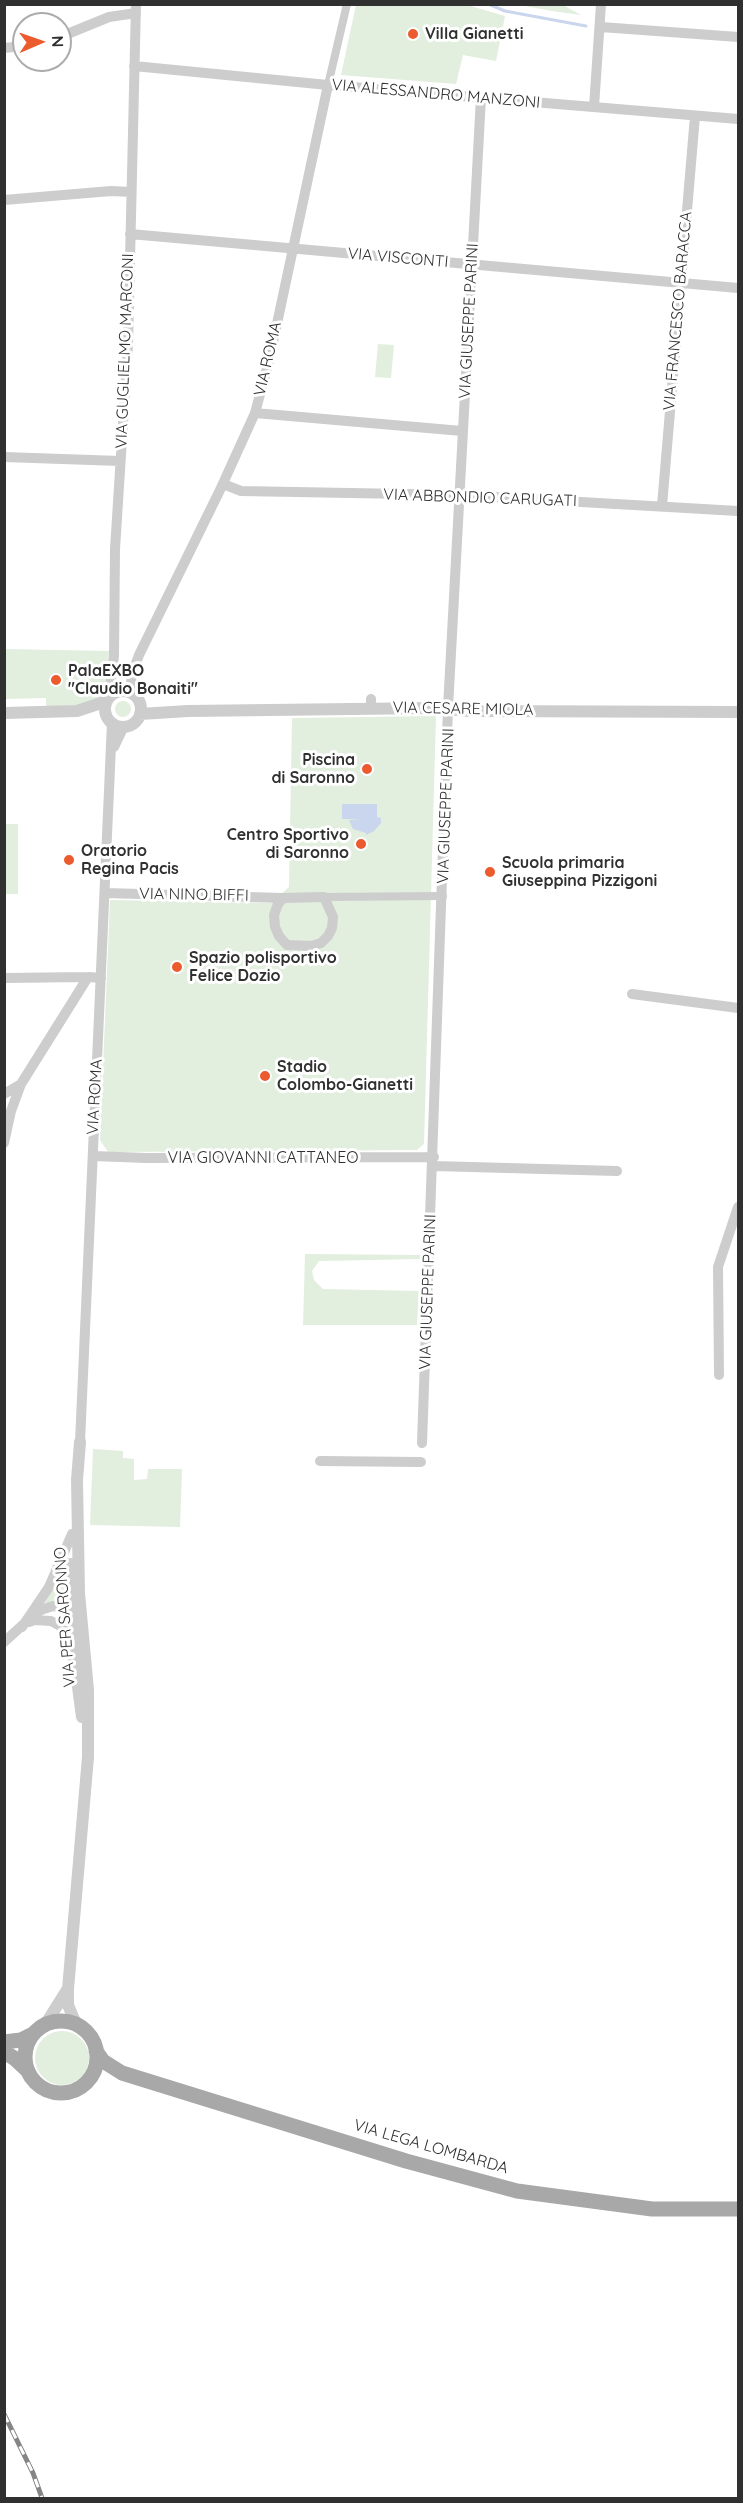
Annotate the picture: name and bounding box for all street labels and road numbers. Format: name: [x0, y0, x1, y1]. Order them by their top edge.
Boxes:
street label: VIA ALESSANDRO MANZONI: [331, 75, 541, 113]
street label: VIA FRANCESCO BARACCA: [660, 211, 696, 411]
street label: VIA GIUSEPPE PARINI: [455, 243, 483, 399]
street label: VIA VISCONTI: [347, 244, 449, 272]
street label: VIA GUGLIELMO MARCONI: [112, 253, 138, 449]
street label: VIA ROMA: [250, 320, 286, 398]
street label: VIA ABBONDIO CARUGATI: [383, 485, 577, 511]
street label: VIA CESARE MIOLA: [392, 698, 534, 720]
street label: VIA GIUSEPPE PARINI: [434, 728, 458, 884]
street label: VIA NINO BIFFI: [139, 884, 249, 906]
street label: VIA ROMA: [83, 1059, 107, 1135]
street label: VIA GIOVANNI CATTANEO: [167, 1148, 359, 1168]
street label: VIA GIUSEPPE PARINI: [416, 1214, 440, 1370]
street label: VIA PER SARONNO: [51, 1546, 79, 1688]
street label: VIA LEGA LOMBARDA: [351, 2116, 511, 2178]

